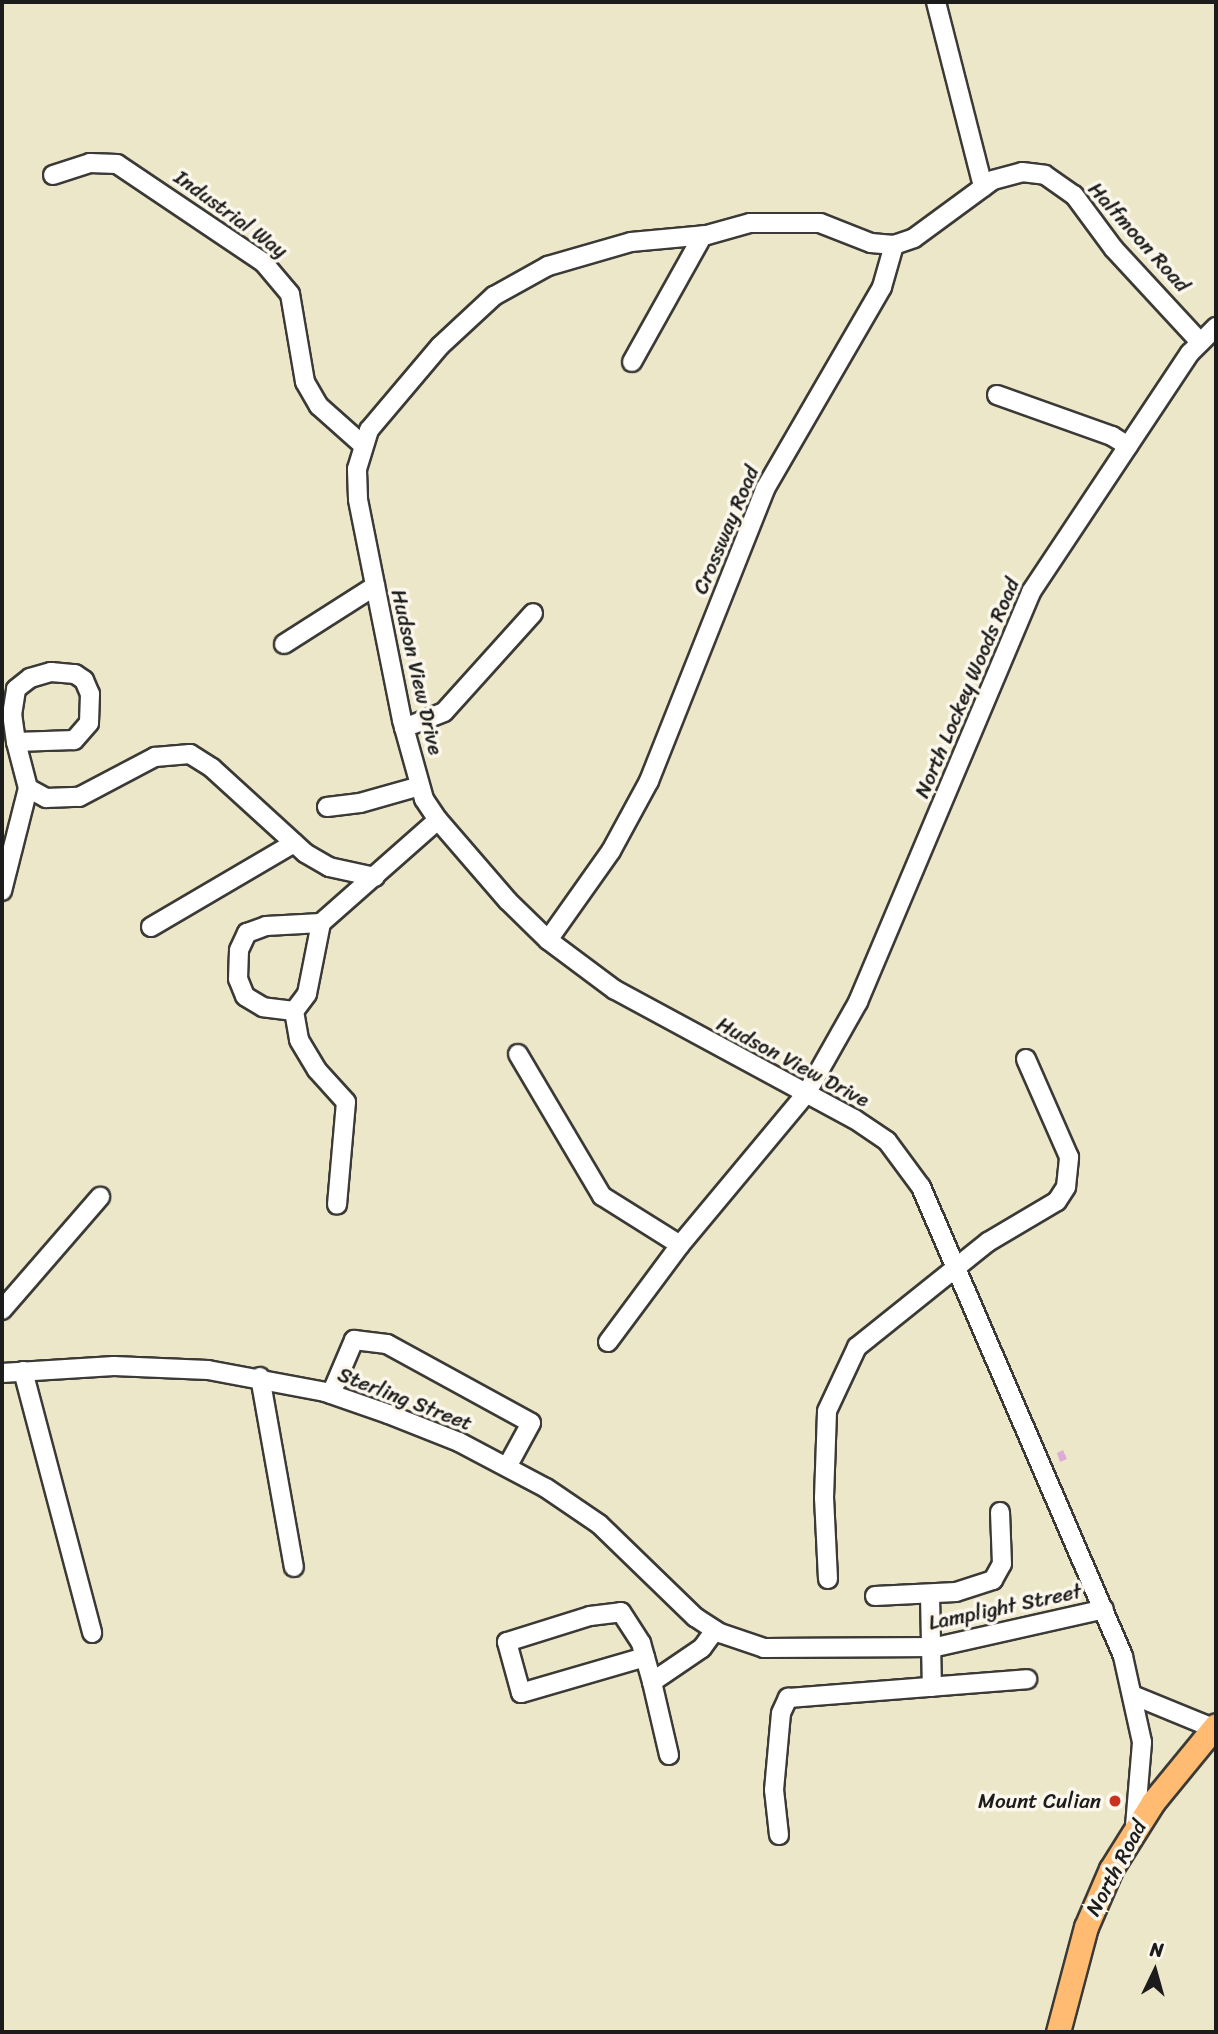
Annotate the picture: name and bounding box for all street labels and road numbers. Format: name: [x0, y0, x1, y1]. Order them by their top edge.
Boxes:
street label: Industrial Way: [169, 164, 293, 264]
street label: Halfmoon Road: [1083, 177, 1195, 297]
street label: Crossway Road: [688, 462, 764, 598]
street label: North Lockey Woods Road: [909, 574, 1025, 802]
street label: Hudson View Drive: [385, 586, 449, 758]
street label: Hudson View Drive: [712, 1011, 874, 1113]
street label: Sterling Street: [334, 1362, 476, 1436]
street label: Lamplight Street: [926, 1578, 1084, 1636]
street label: North Road: [1080, 1816, 1152, 1920]

